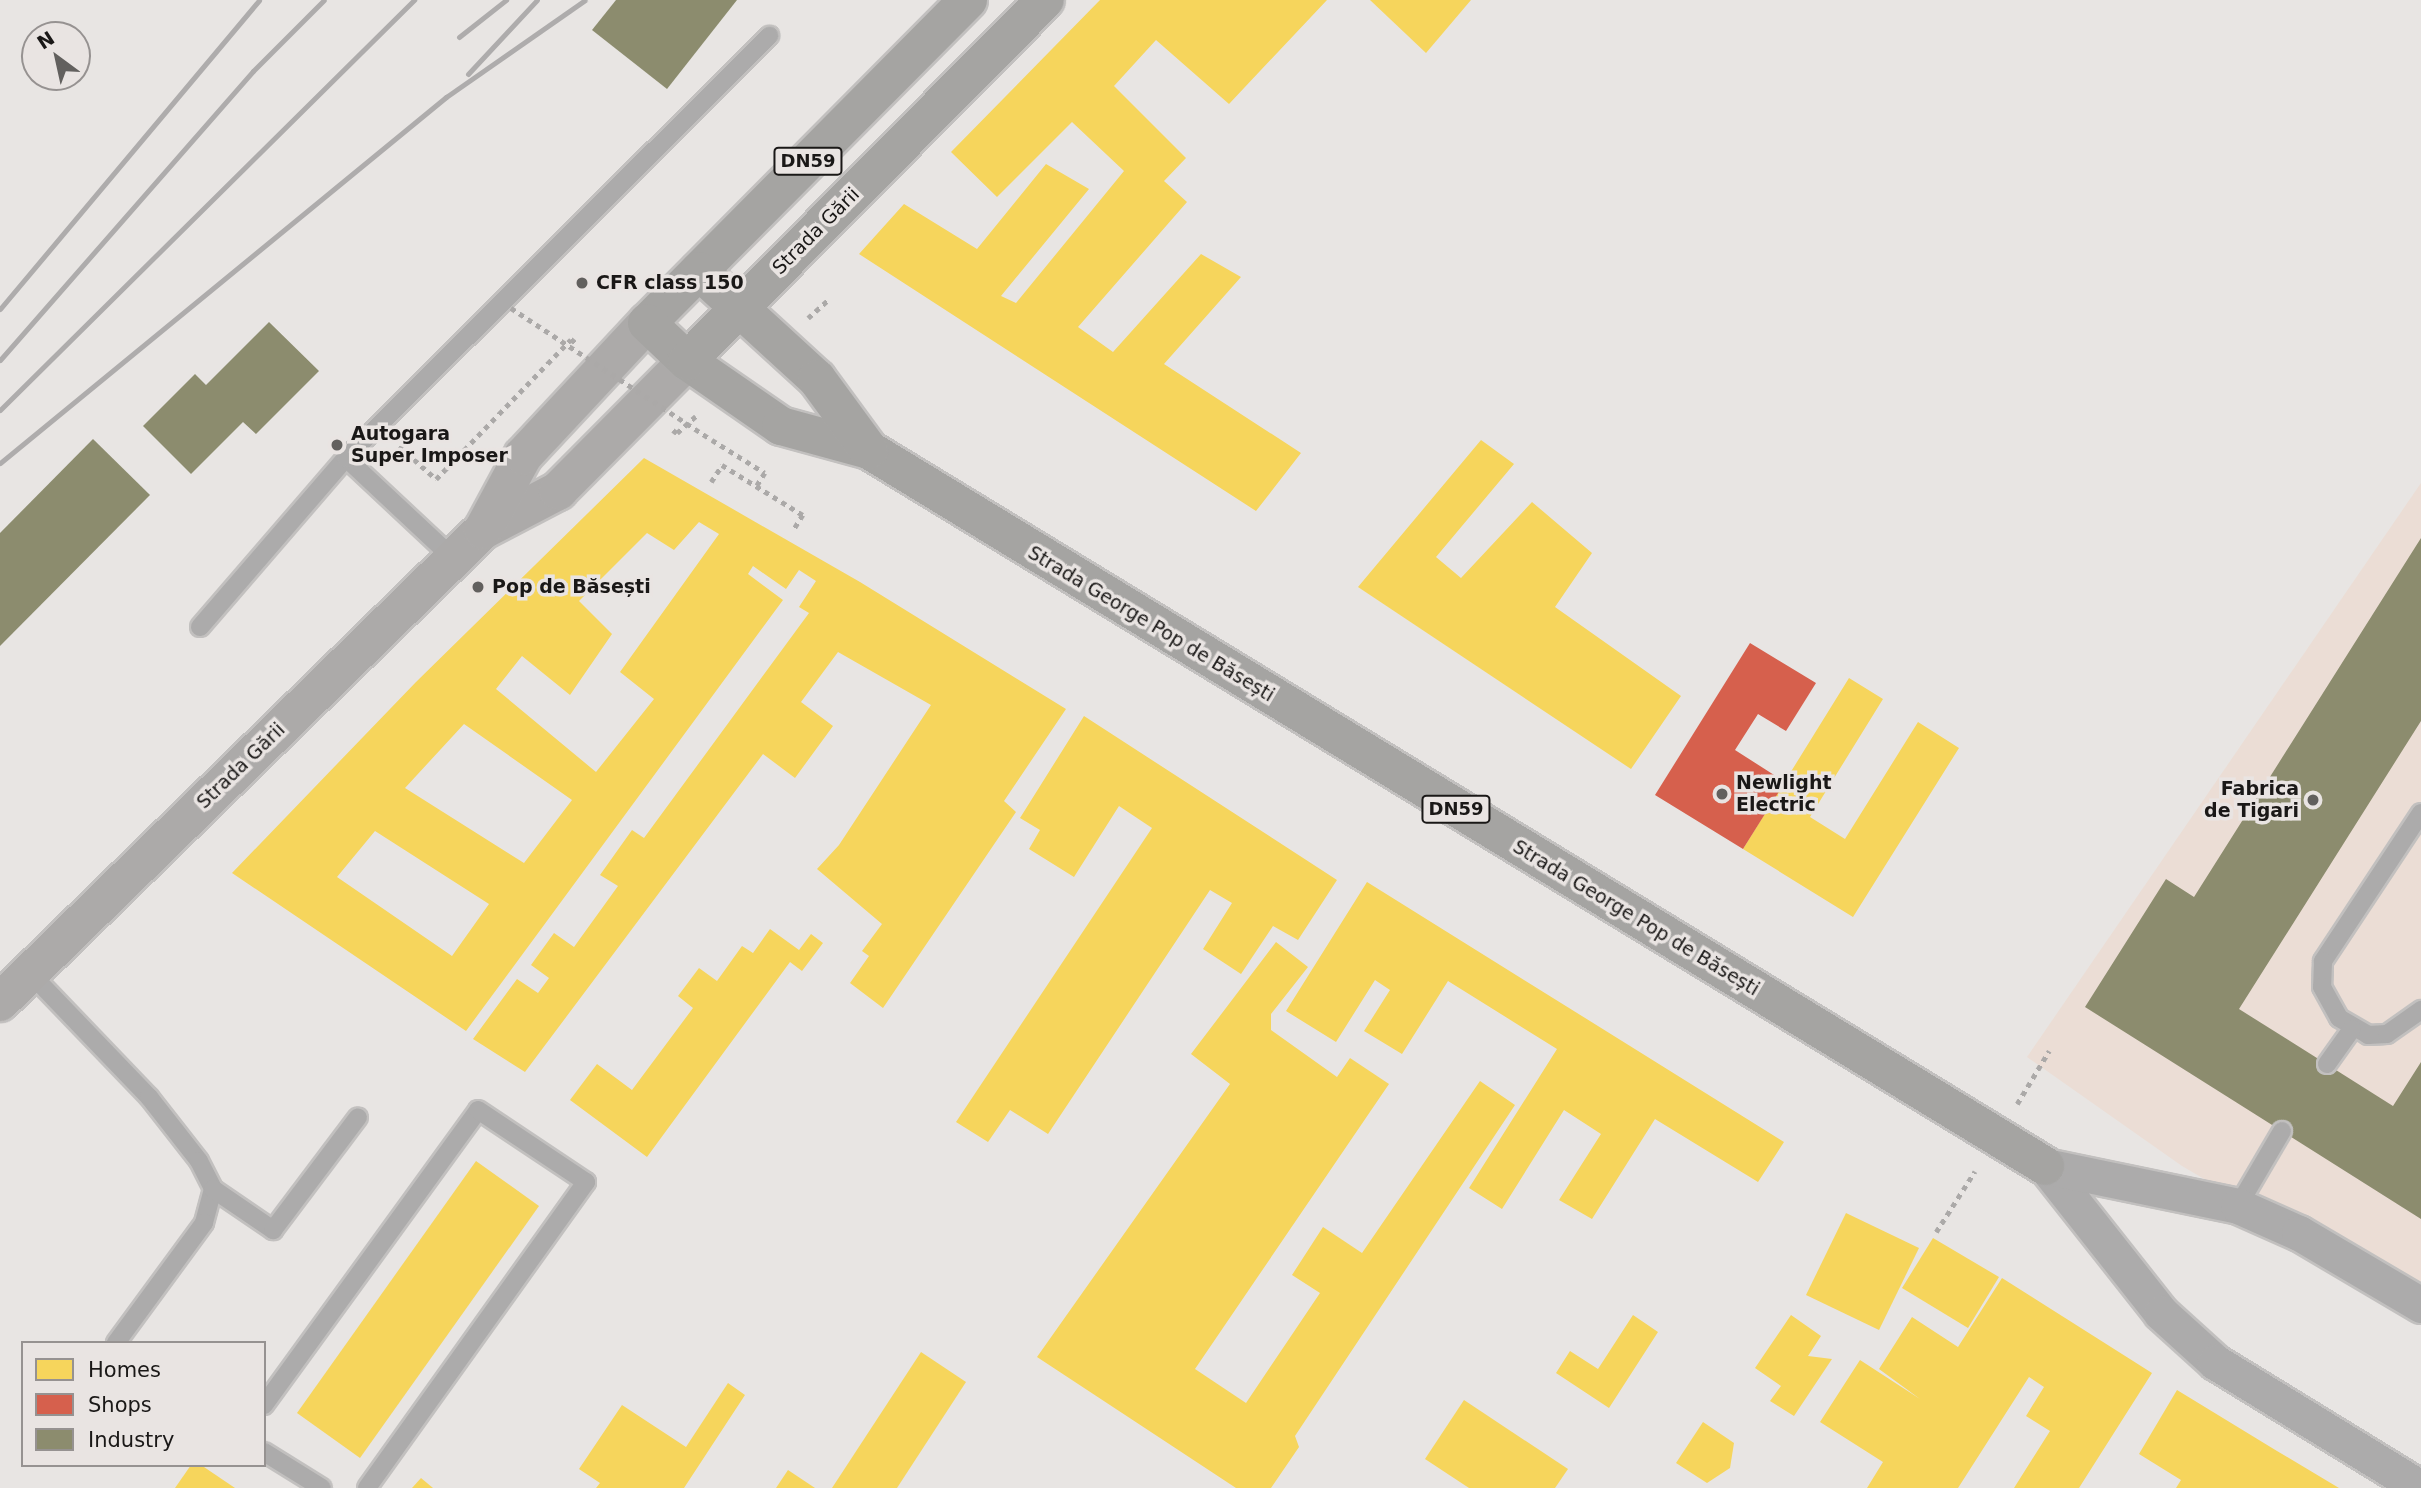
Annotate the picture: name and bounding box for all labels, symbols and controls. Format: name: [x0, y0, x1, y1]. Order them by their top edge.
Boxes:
north arrow: [21, 21, 91, 91]
text: N: [33, 27, 58, 54]
road number: DN59: [773, 146, 843, 176]
street label: Strada Gării: [768, 183, 864, 279]
place label: CFR class 150: [596, 272, 744, 294]
marker: CFR class 150: [574, 275, 590, 291]
place label: Autogara Super Imposer: [351, 423, 508, 467]
marker: Autogara Super Imposer: [329, 437, 345, 453]
street label: Strada George Pop de Băsești: [1024, 541, 1278, 707]
place label: Pop de Băsești: [492, 576, 651, 598]
marker: Pop de Băsești: [470, 579, 486, 595]
street label: Strada Gării: [192, 718, 290, 814]
place label: Newlight Electric: [1736, 772, 1832, 816]
place label: Fabrica de Tigari: [2204, 778, 2299, 822]
marker: Newlight Electric: [1714, 786, 1730, 802]
marker: Fabrica de Tigari: [2305, 792, 2321, 808]
road number: DN59: [1421, 794, 1491, 824]
street label: Strada George Pop de Băsești: [1509, 835, 1763, 1001]
legend: [21, 1341, 266, 1467]
text: Homes: [88, 1358, 161, 1382]
text: Shops: [88, 1393, 152, 1417]
text: Industry: [88, 1428, 174, 1452]

